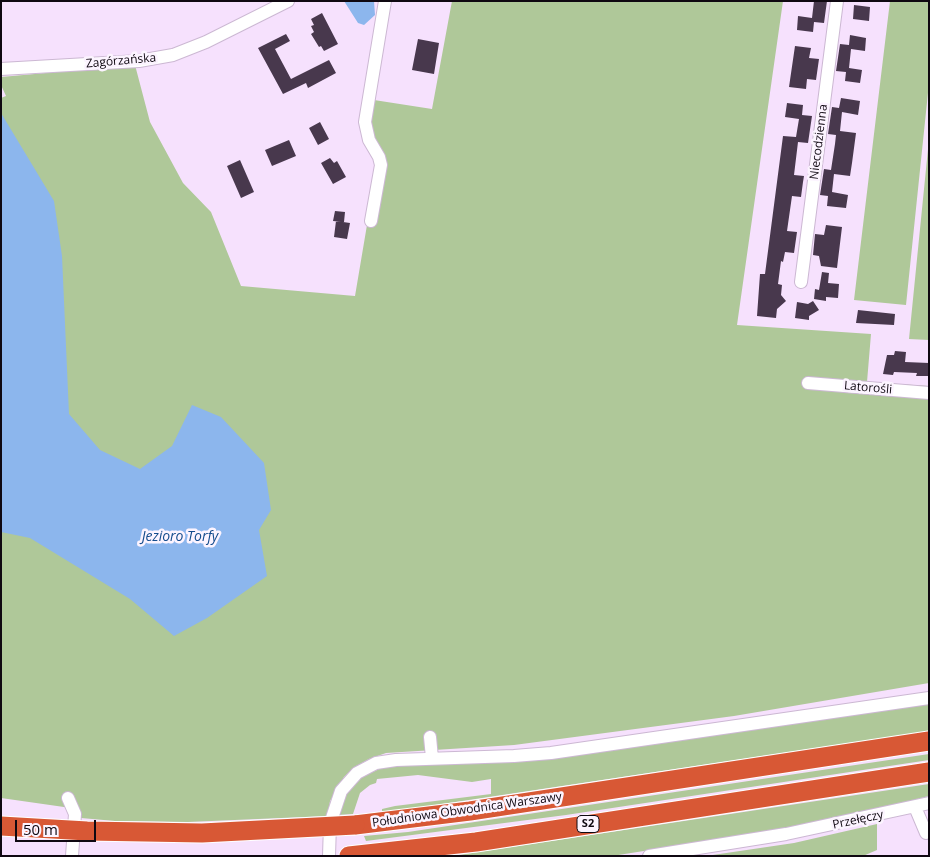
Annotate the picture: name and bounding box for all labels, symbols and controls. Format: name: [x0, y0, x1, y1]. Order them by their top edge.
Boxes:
street label: Zagórzańska: [85, 51, 157, 71]
street label: Niecodzienna: [807, 103, 831, 181]
street label: Latorośli: [843, 379, 893, 397]
water label: Jezioro Torfy: [142, 529, 218, 545]
street label: Południowa Obwodnica Warszawy: [371, 790, 563, 830]
street label: Przełęczy: [831, 808, 885, 832]
scale bar: [18, 810, 99, 842]
road number: S2: [577, 816, 599, 832]
text: 50 m: [23, 819, 58, 839]

